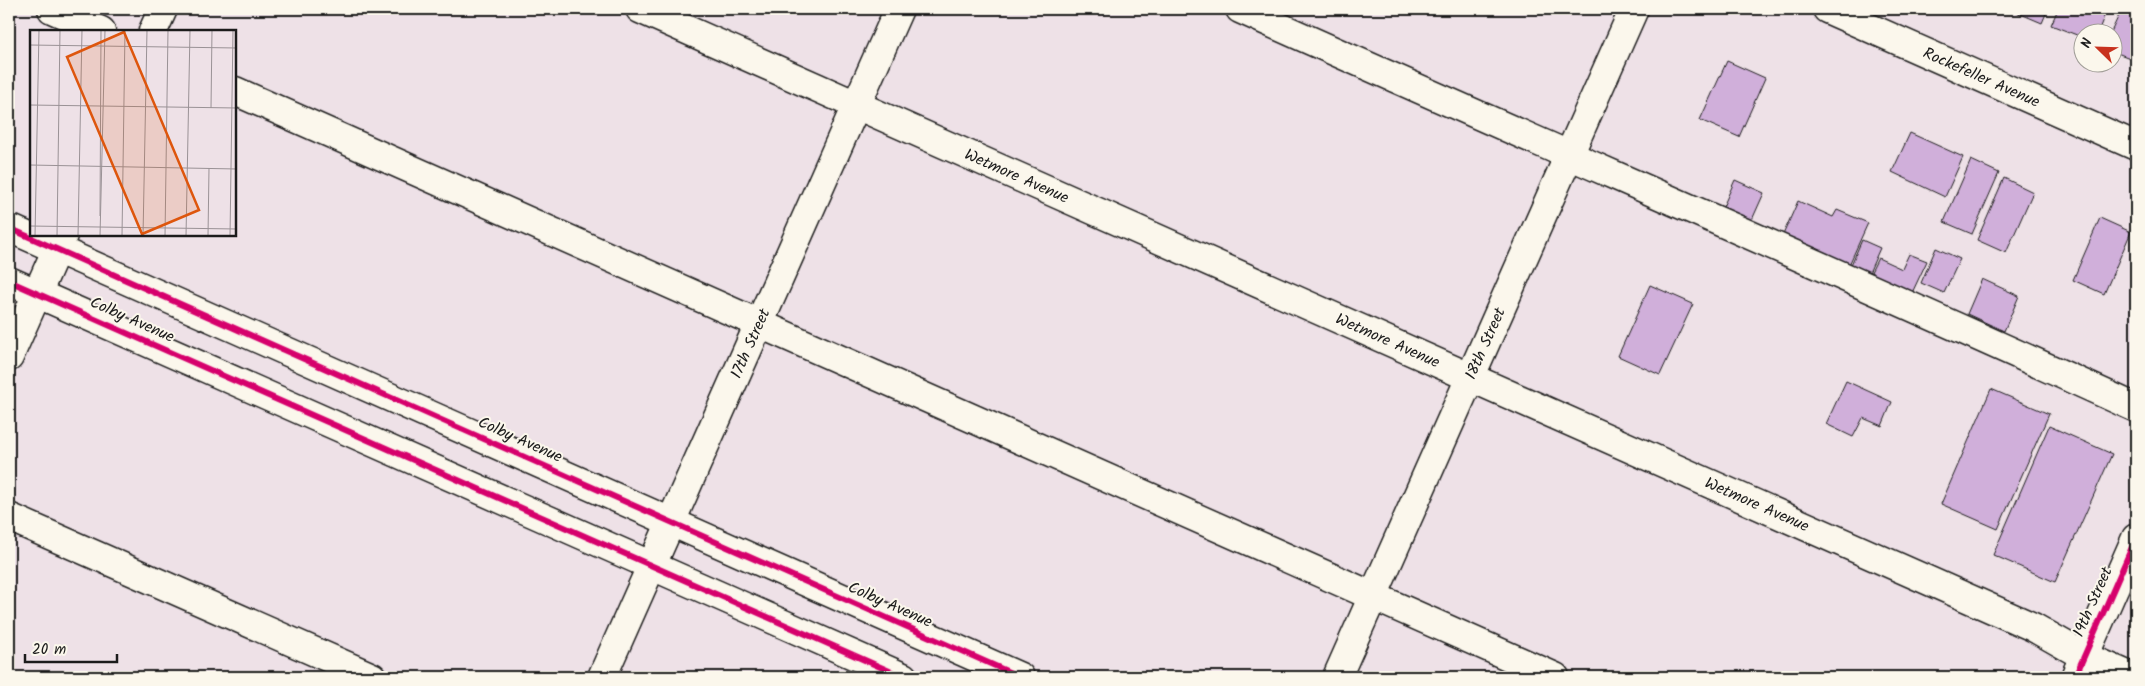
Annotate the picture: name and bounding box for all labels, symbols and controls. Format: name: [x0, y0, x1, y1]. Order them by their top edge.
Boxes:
north arrow: [2072, 22, 2122, 72]
inset map: [30, 30, 236, 236]
text: N: [2075, 35, 2099, 52]
street label: Rockefeller Avenue: [1919, 41, 2044, 114]
street label: Wetmore Avenue: [960, 142, 1073, 210]
street label: Colby Avenue: [86, 290, 178, 350]
street label: 18th Street: [1458, 303, 1513, 384]
street label: 17th Street: [724, 304, 777, 382]
street label: Wetmore Avenue: [1331, 307, 1444, 375]
street label: Colby Avenue: [474, 410, 566, 470]
street label: Wetmore Avenue: [1701, 470, 1813, 539]
street label: 19th Street: [2066, 562, 2120, 641]
street label: Colby Avenue: [844, 575, 936, 635]
scale bar: [25, 631, 118, 663]
text: 20 m: [32, 638, 66, 662]

